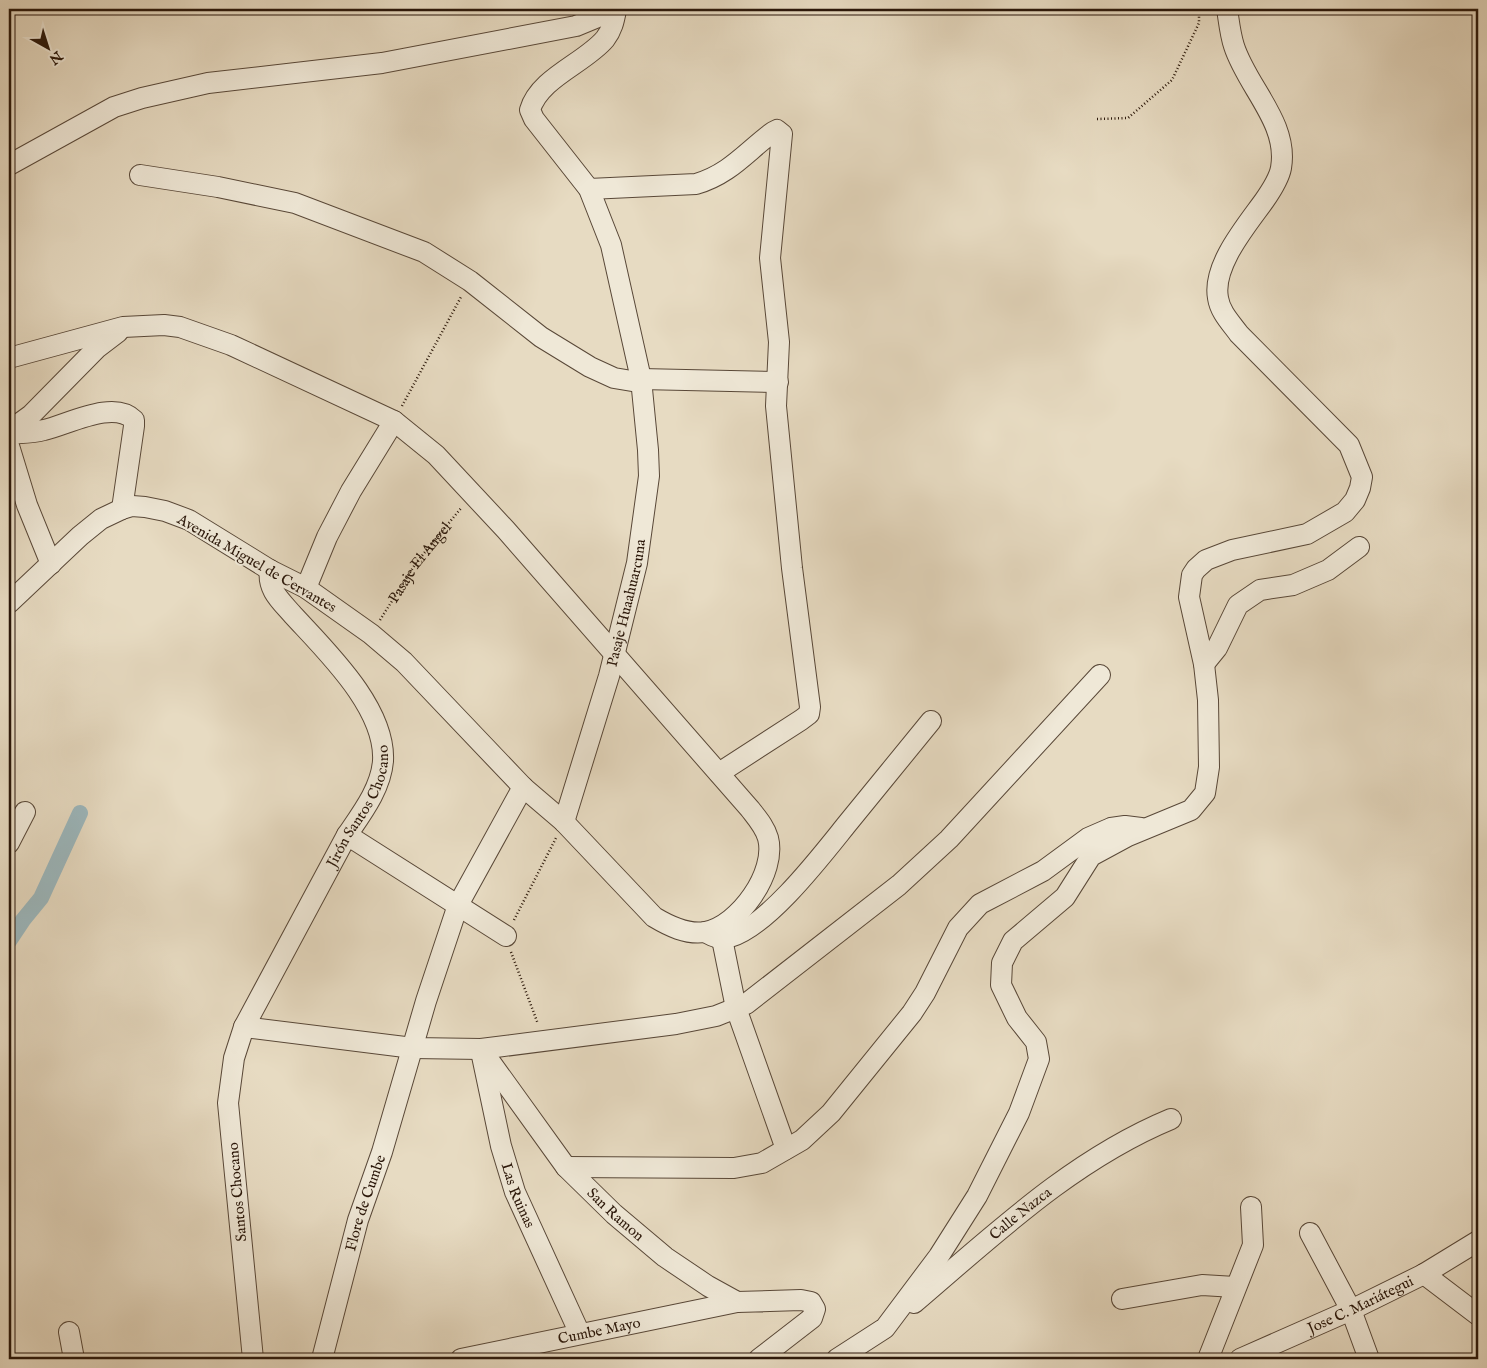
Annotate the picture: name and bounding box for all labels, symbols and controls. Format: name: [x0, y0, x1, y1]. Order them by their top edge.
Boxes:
north arrow: [22, 22, 72, 72]
text: N: [45, 46, 67, 68]
street label: Avenida Miguel de Cervantes: [173, 509, 340, 617]
street label: Pasaje El Angel: [384, 518, 456, 607]
street label: Pasaje Huaahuarcuna: [603, 537, 650, 669]
street label: Jirón Santos Chocano: [321, 744, 393, 873]
street label: Santos Chocano: [224, 1142, 251, 1242]
street label: Flore de Cumbe: [341, 1152, 390, 1253]
street label: Las Ruinas: [497, 1160, 539, 1231]
street label: Calle Nazca: [985, 1183, 1056, 1244]
street label: San Ramon: [583, 1184, 648, 1245]
street label: Jose C. Mariátegui: [1303, 1272, 1417, 1339]
street label: Cumbe Mayo: [556, 1313, 642, 1349]

